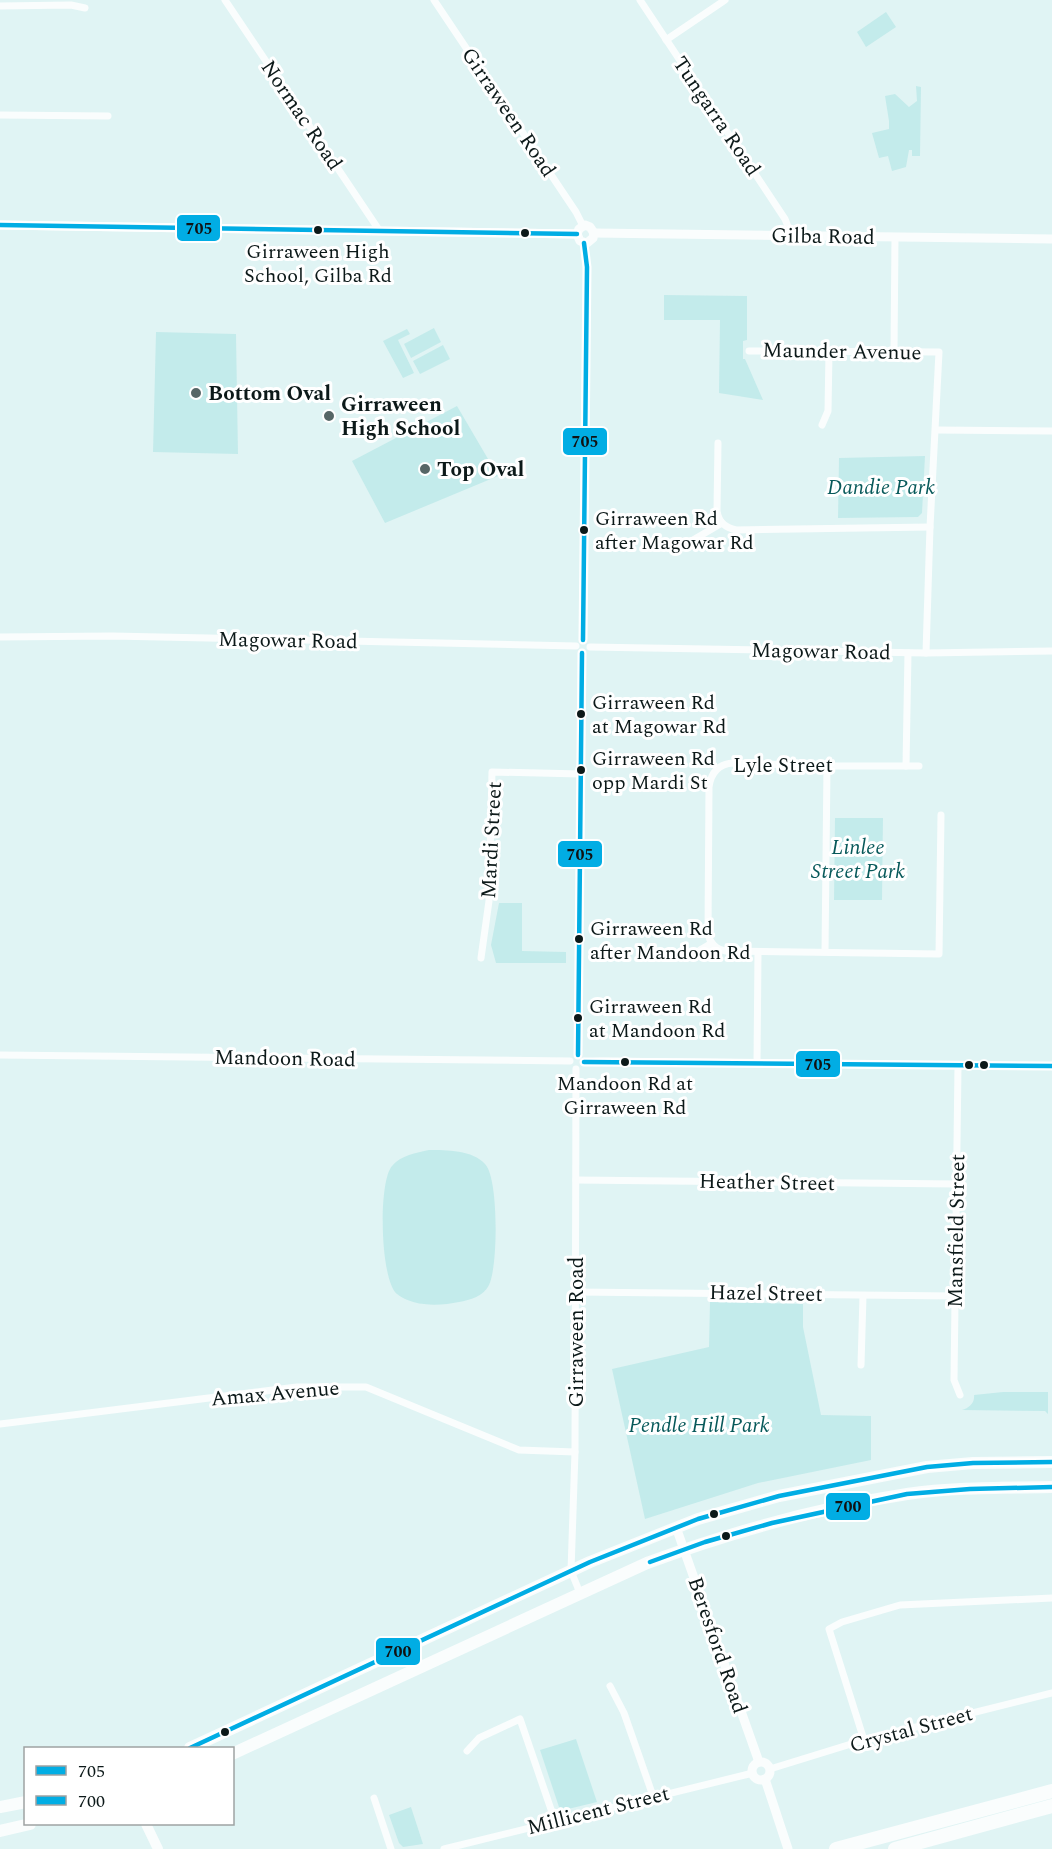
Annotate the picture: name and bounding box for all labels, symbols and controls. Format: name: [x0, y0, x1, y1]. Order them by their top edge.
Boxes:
street label: Girraween Road: [453, 41, 564, 184]
street label: Tungarra Road: [664, 50, 768, 183]
street label: Normac Road: [252, 54, 350, 177]
line badge: 705: [176, 214, 221, 242]
text: 705: [186, 217, 212, 241]
street label: Gilba Road: [771, 220, 875, 254]
marker: Girraween High School, Gilba Rd: [312, 224, 324, 236]
unlabelled marker: [519, 227, 531, 239]
place label: Girraween High School, Gilba Rd: [244, 237, 392, 291]
street label: Maunder Avenue: [762, 335, 922, 369]
place label: Bottom Oval: [208, 378, 331, 410]
marker: Bottom Oval: [189, 386, 203, 400]
place label: Girraween High School: [341, 389, 461, 445]
marker: Girraween High School: [322, 409, 336, 423]
line badge: 705: [562, 427, 608, 456]
text: 705: [572, 430, 598, 454]
place label: Top Oval: [437, 454, 525, 486]
marker: Top Oval: [418, 462, 432, 476]
park label: Dandie Park: [827, 472, 935, 504]
place label: Girraween Rd after Magowar Rd: [595, 504, 754, 558]
marker: Girraween Rd after Magowar Rd: [578, 524, 590, 536]
street label: Magowar Road: [218, 624, 358, 658]
street label: Magowar Road: [751, 635, 891, 669]
place label: Girraween Rd at Magowar Rd: [592, 688, 726, 742]
marker: Girraween Rd at Magowar Rd: [575, 708, 587, 720]
place label: Girraween Rd opp Mardi St: [592, 744, 715, 798]
street label: Lyle Street: [733, 750, 833, 782]
marker: Girraween Rd opp Mardi St: [575, 764, 587, 776]
street label: Mardi Street: [473, 781, 511, 900]
park label: Linlee Street Park: [811, 832, 905, 888]
line badge: 705: [557, 840, 603, 868]
text: 705: [567, 843, 593, 867]
place label: Girraween Rd after Mandoon Rd: [590, 914, 751, 968]
marker: Girraween Rd after Mandoon Rd: [573, 933, 585, 945]
place label: Girraween Rd at Mandoon Rd: [589, 992, 725, 1046]
marker: Girraween Rd at Mandoon Rd: [572, 1012, 584, 1024]
street label: Mandoon Road: [214, 1042, 356, 1076]
line badge: 705: [795, 1050, 841, 1078]
text: 705: [805, 1053, 831, 1077]
marker: Mandoon Rd at Girraween Rd: [619, 1056, 631, 1068]
unlabelled marker: [963, 1059, 975, 1071]
unlabelled marker: [978, 1059, 990, 1071]
place label: Mandoon Rd at Girraween Rd: [557, 1069, 693, 1123]
street label: Mansfield Street: [940, 1154, 974, 1308]
street label: Heather Street: [699, 1166, 835, 1200]
street label: Girraween Road: [561, 1257, 593, 1407]
street label: Hazel Street: [709, 1277, 823, 1311]
street label: Amax Avenue: [210, 1372, 341, 1416]
park label: Pendle Hill Park: [629, 1410, 770, 1442]
line badge: 700: [825, 1492, 871, 1521]
text: 700: [835, 1495, 861, 1519]
unlabelled marker: [708, 1508, 720, 1520]
unlabelled marker: [720, 1530, 732, 1542]
street label: Beresford Road: [679, 1573, 755, 1718]
line badge: 700: [375, 1637, 421, 1666]
text: 700: [385, 1640, 411, 1664]
street label: Crystal Street: [846, 1698, 977, 1762]
unlabelled marker: [219, 1726, 231, 1738]
legend: [24, 1747, 234, 1825]
text: 705: [78, 1758, 105, 1785]
street label: Millicent Street: [524, 1778, 673, 1844]
text: 700: [78, 1788, 105, 1815]

